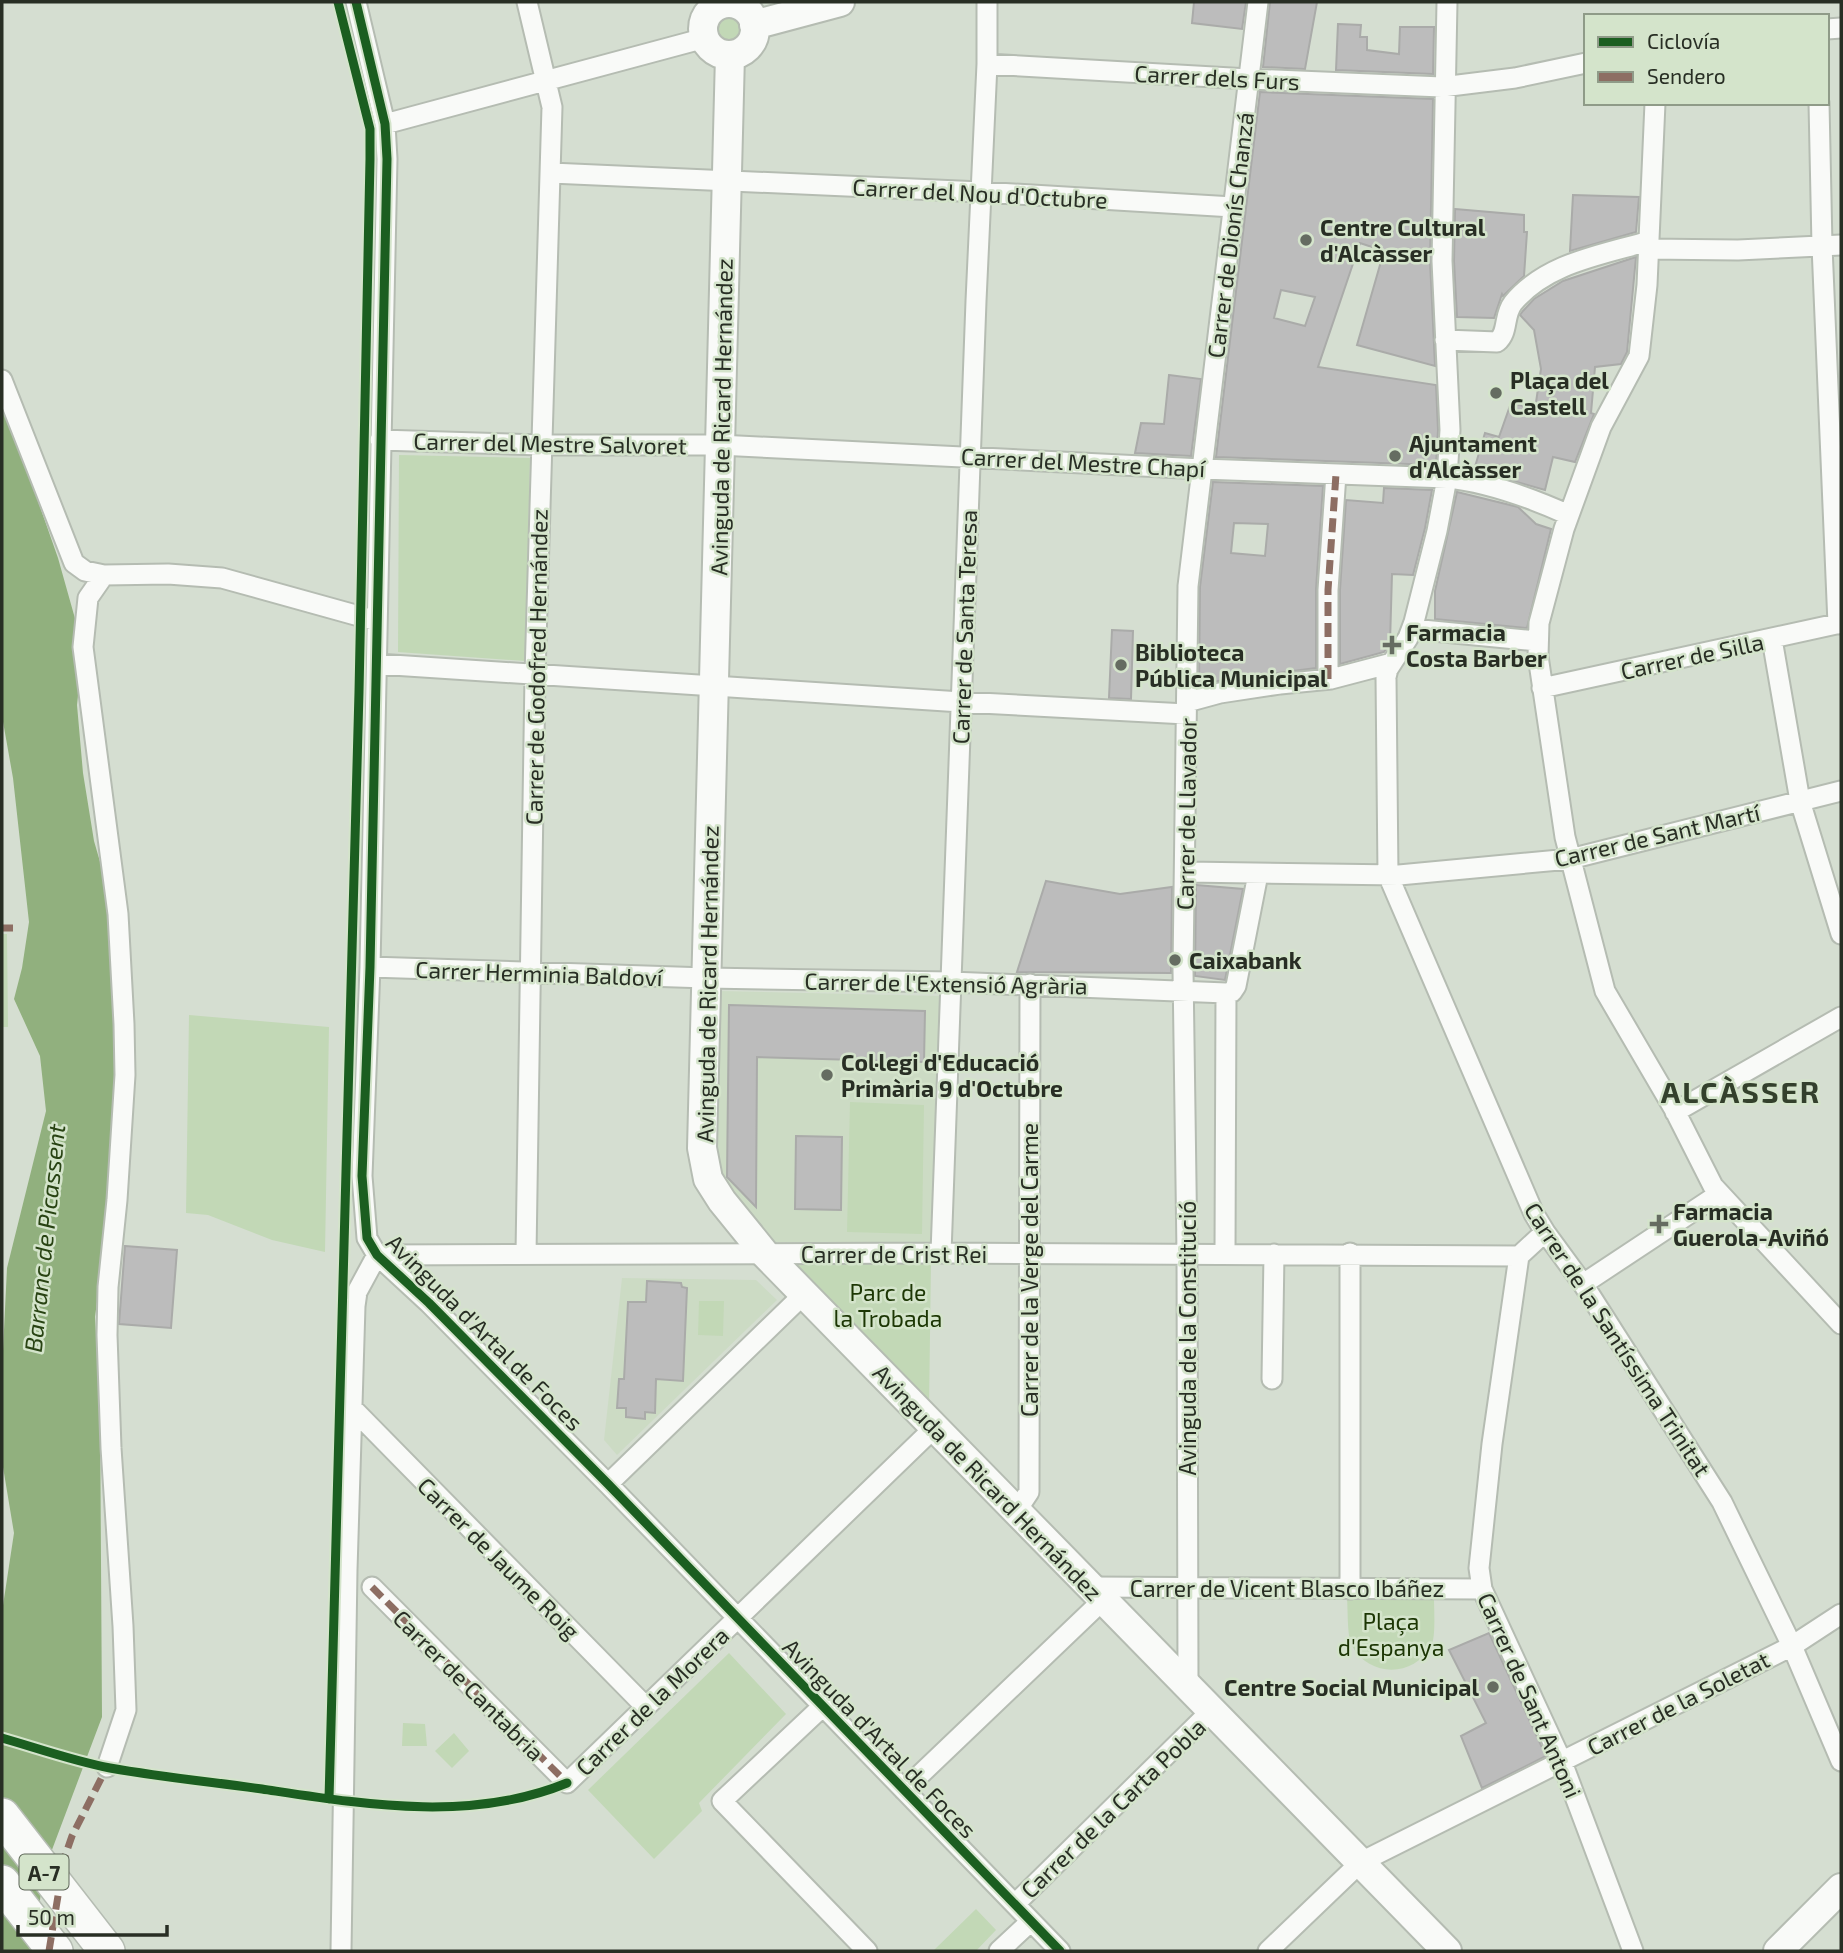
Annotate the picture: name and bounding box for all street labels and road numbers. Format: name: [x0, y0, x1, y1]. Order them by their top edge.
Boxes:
street label: Carrer dels Furs: [1134, 59, 1300, 95]
street label: Carrer de Dionís Chanzá: [1201, 110, 1259, 360]
street label: Carrer del Nou d'Octubre: [852, 172, 1108, 214]
street label: Avinguda de Ricard Hernández: [704, 258, 738, 576]
street label: Carrer del Mestre Salvoret: [413, 427, 687, 459]
street label: Carrer del Mestre Chapí: [960, 442, 1207, 482]
street label: Carrer de Godofred Hernández: [519, 509, 553, 825]
street label: Carrer de Santa Teresa: [946, 509, 982, 745]
street label: Carrer de Silla: [1618, 627, 1766, 685]
street label: Carrer de Llavador: [1170, 718, 1202, 910]
street label: Carrer de Sant Martí: [1552, 797, 1764, 872]
street label: Avinguda de Ricard Hernández: [690, 825, 724, 1143]
street label: Carrer Herminia Baldoví: [415, 955, 664, 991]
street label: Carrer de l'Extensió Agrària: [804, 967, 1088, 999]
street label: Carrer de la Verge del Carme: [1015, 1123, 1043, 1417]
street label: Carrer de la Santíssima Trinitat: [1519, 1197, 1717, 1481]
street label: Avinguda de la Constitució: [1173, 1201, 1201, 1475]
street label: Avinguda d'Artal de Foces: [381, 1228, 589, 1436]
street label: Carrer de Crist Rei: [801, 1240, 987, 1268]
street label: Avinguda de Ricard Hernández: [868, 1358, 1108, 1606]
street label: Carrer de Jaume Roig: [412, 1471, 586, 1645]
street label: Carrer de Vicent Blasco Ibáñez: [1130, 1574, 1444, 1602]
street label: Carrer de Sant Antoni: [1472, 1588, 1588, 1802]
street label: Carrer de Cantabria: [388, 1604, 550, 1766]
street label: Carrer de la Morera: [570, 1621, 734, 1781]
street label: Avinguda d'Artal de Foces: [777, 1633, 983, 1843]
street label: Carrer de la Soletat: [1582, 1645, 1774, 1761]
street label: Carrer de la Carta Pobla: [1015, 1713, 1211, 1903]
road number: A-7: [20, 1854, 68, 1890]

